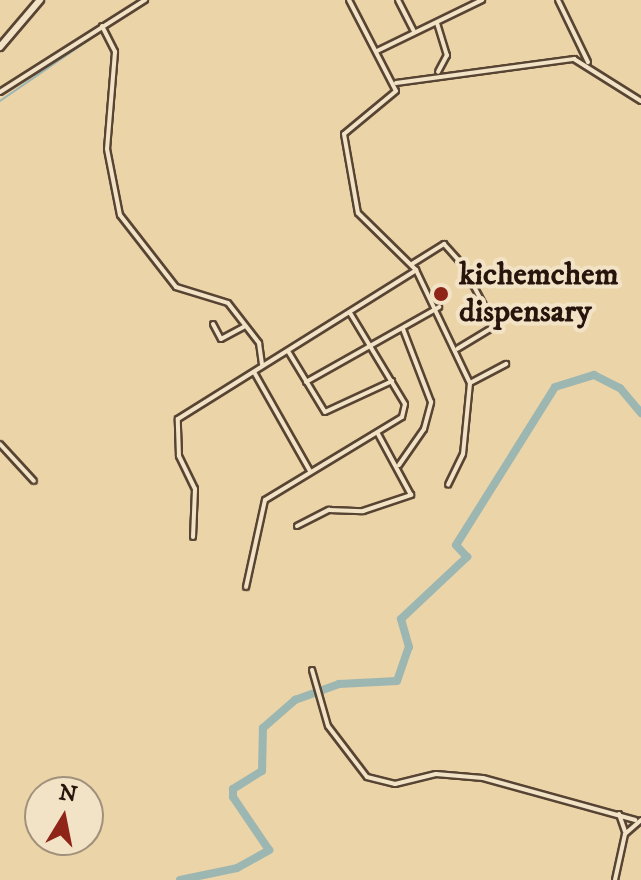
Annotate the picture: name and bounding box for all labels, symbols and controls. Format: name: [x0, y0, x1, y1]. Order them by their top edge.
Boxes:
place label: kichemchem dispensary: [459, 257, 618, 332]
marker: kichemchem dispensary: [430, 283, 452, 305]
north arrow: [24, 776, 104, 856]
text: N: [57, 779, 79, 809]

